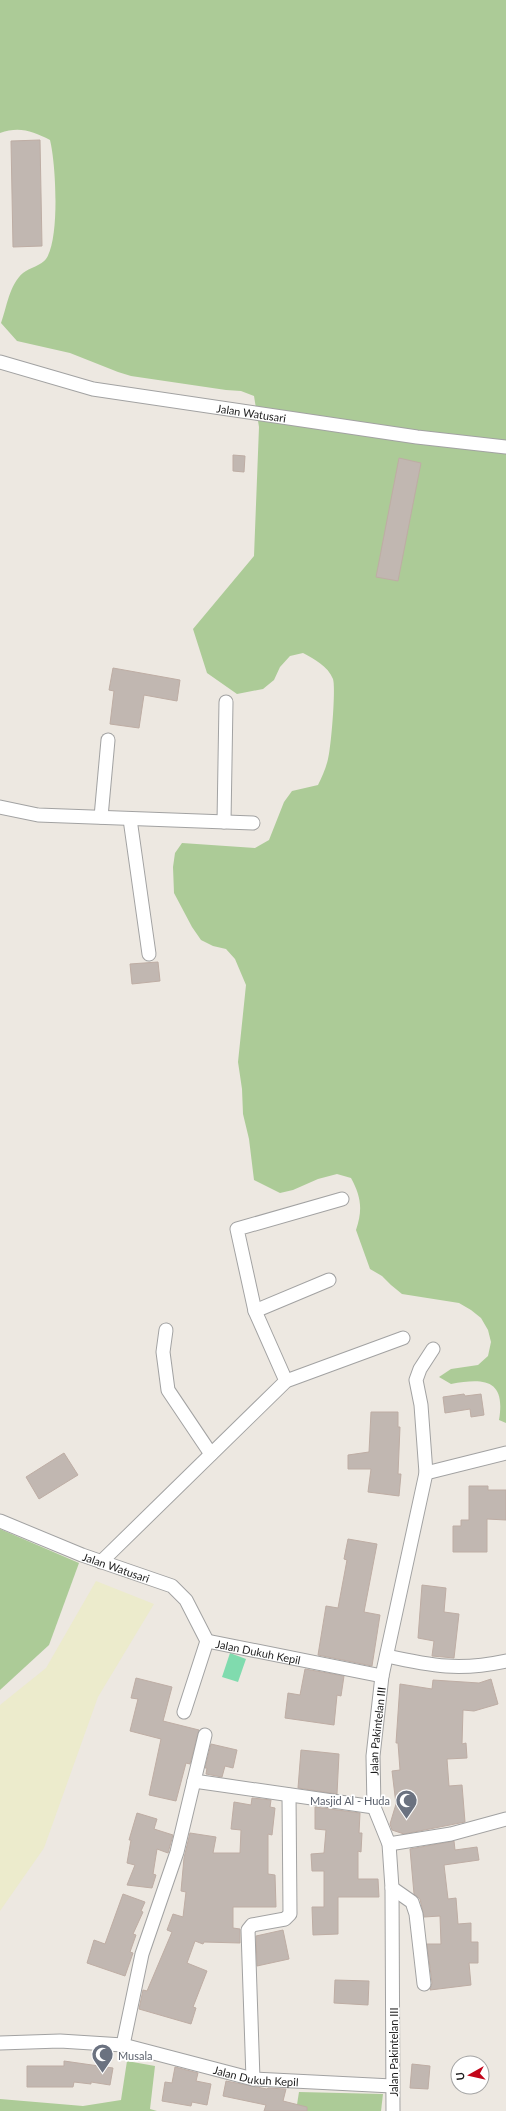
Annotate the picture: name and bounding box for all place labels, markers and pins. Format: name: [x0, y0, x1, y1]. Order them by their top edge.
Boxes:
mosque icon: Masjid Al - Huda: [393, 1787, 419, 1820]
place label: Masjid Al - Huda: [310, 1794, 390, 1807]
mosque icon: Musala: [90, 2042, 116, 2075]
place label: Musala: [118, 2049, 153, 2062]

